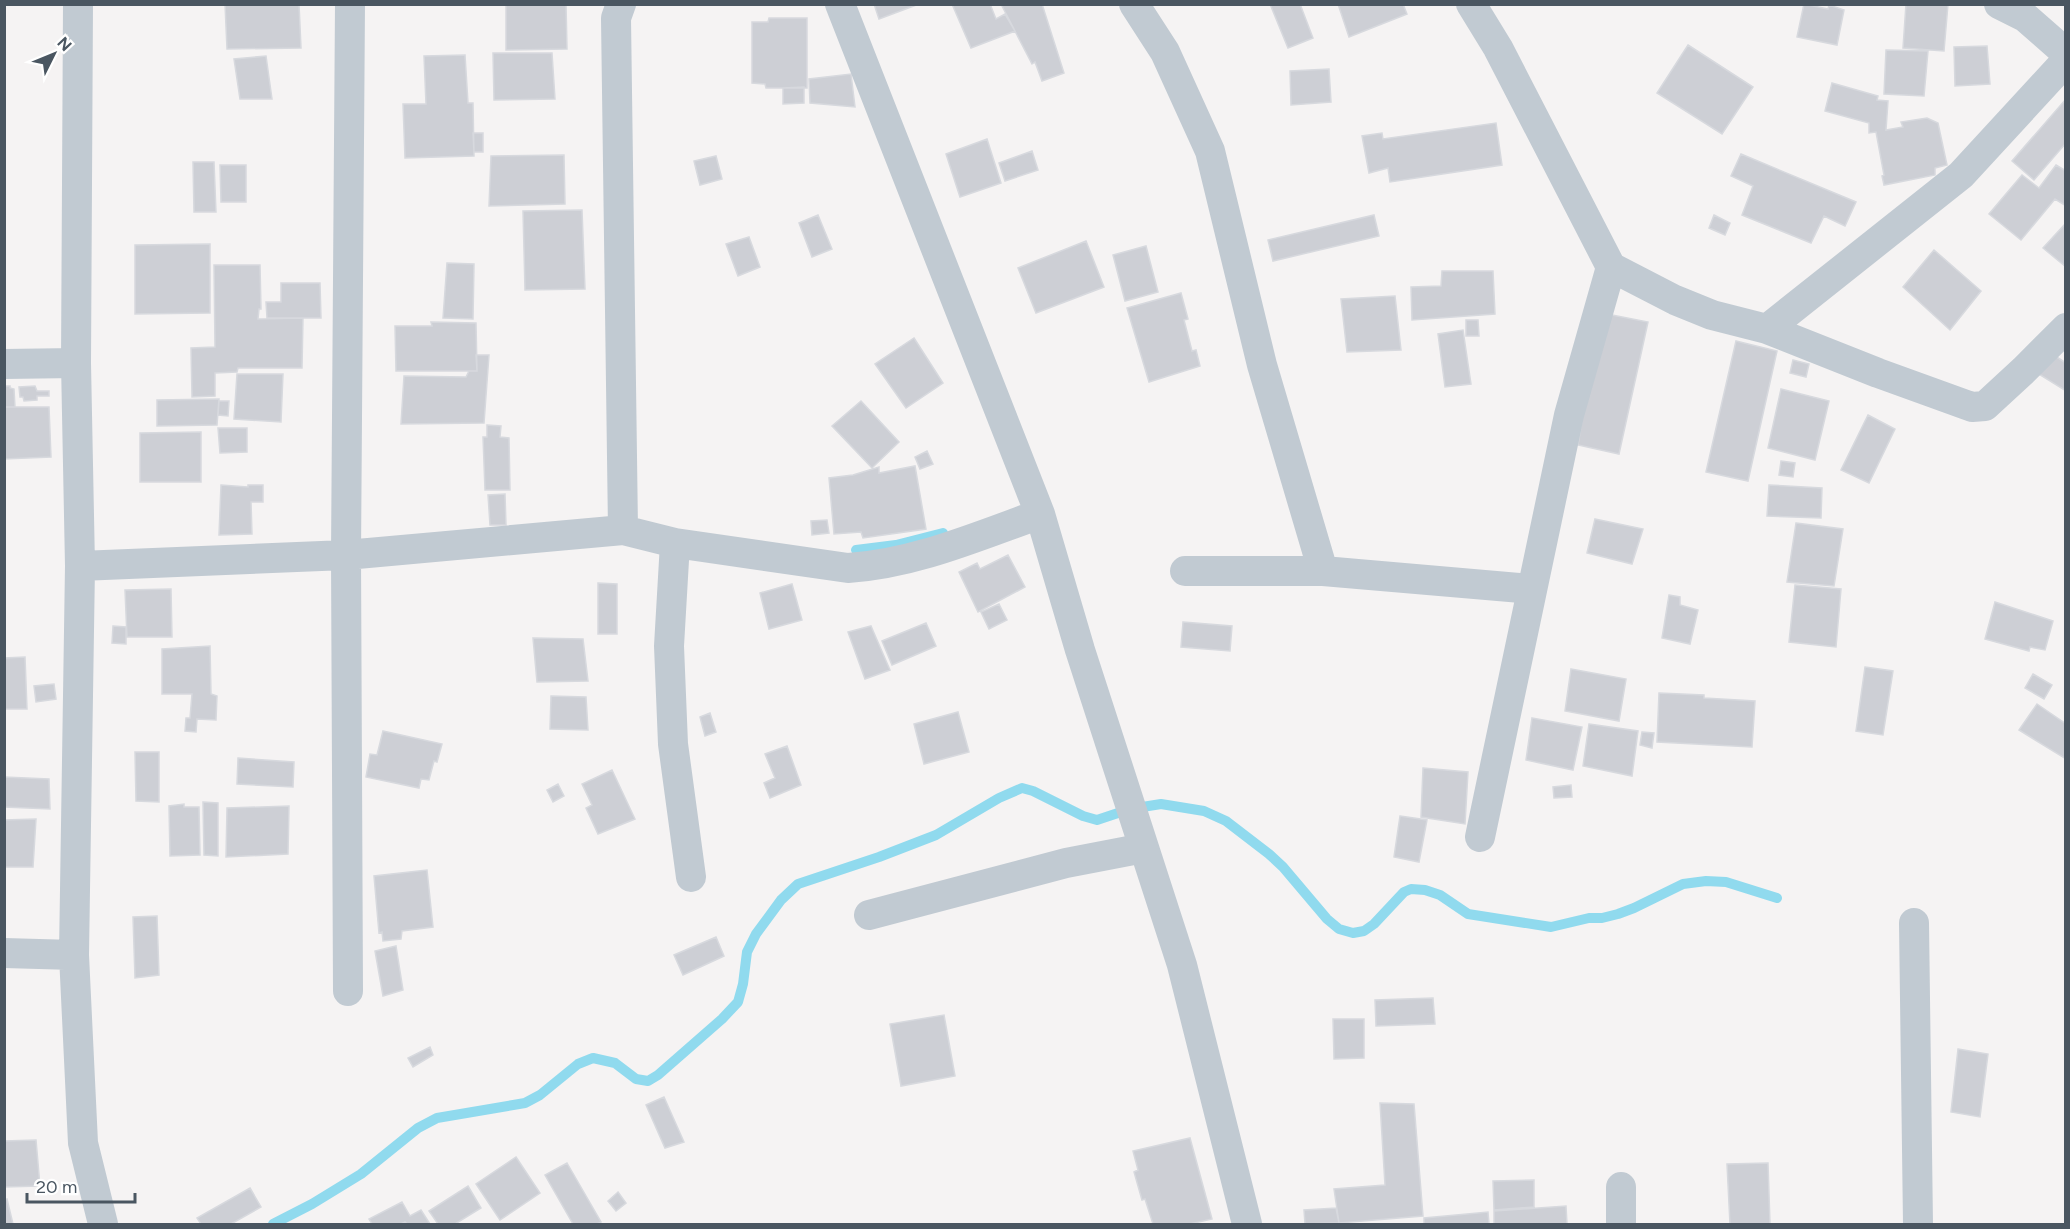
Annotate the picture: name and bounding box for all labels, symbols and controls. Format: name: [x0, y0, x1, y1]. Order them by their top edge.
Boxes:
north arrow: [24, 24, 84, 84]
text: N: [53, 33, 76, 55]
scale bar: [27, 1166, 135, 1204]
text: 20 m: [36, 1176, 77, 1198]

